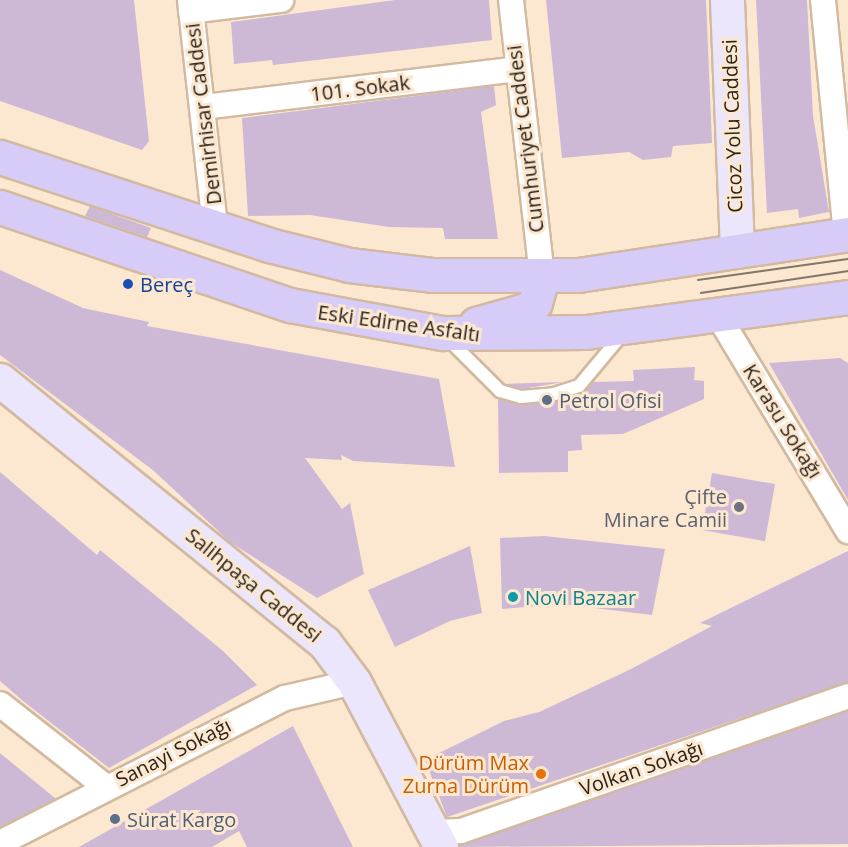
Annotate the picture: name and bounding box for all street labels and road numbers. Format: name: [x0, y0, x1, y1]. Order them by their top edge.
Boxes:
street label: Demirhisar Caddesi: [180, 22, 226, 206]
street label: Cicoz Yolu Caddesi: [717, 39, 747, 213]
street label: Cumhuriyet Caddesi: [502, 44, 548, 234]
street label: 101. Sokak: [309, 70, 411, 106]
street label: Eski Edirne Asfaltı: [316, 300, 482, 346]
street label: Karasu Sokağı: [738, 359, 828, 483]
street label: Salihpaşa Caddesi: [181, 523, 327, 647]
street label: Sanayi Sokağı: [111, 713, 235, 791]
street label: Volkan Sokağı: [576, 736, 706, 800]

